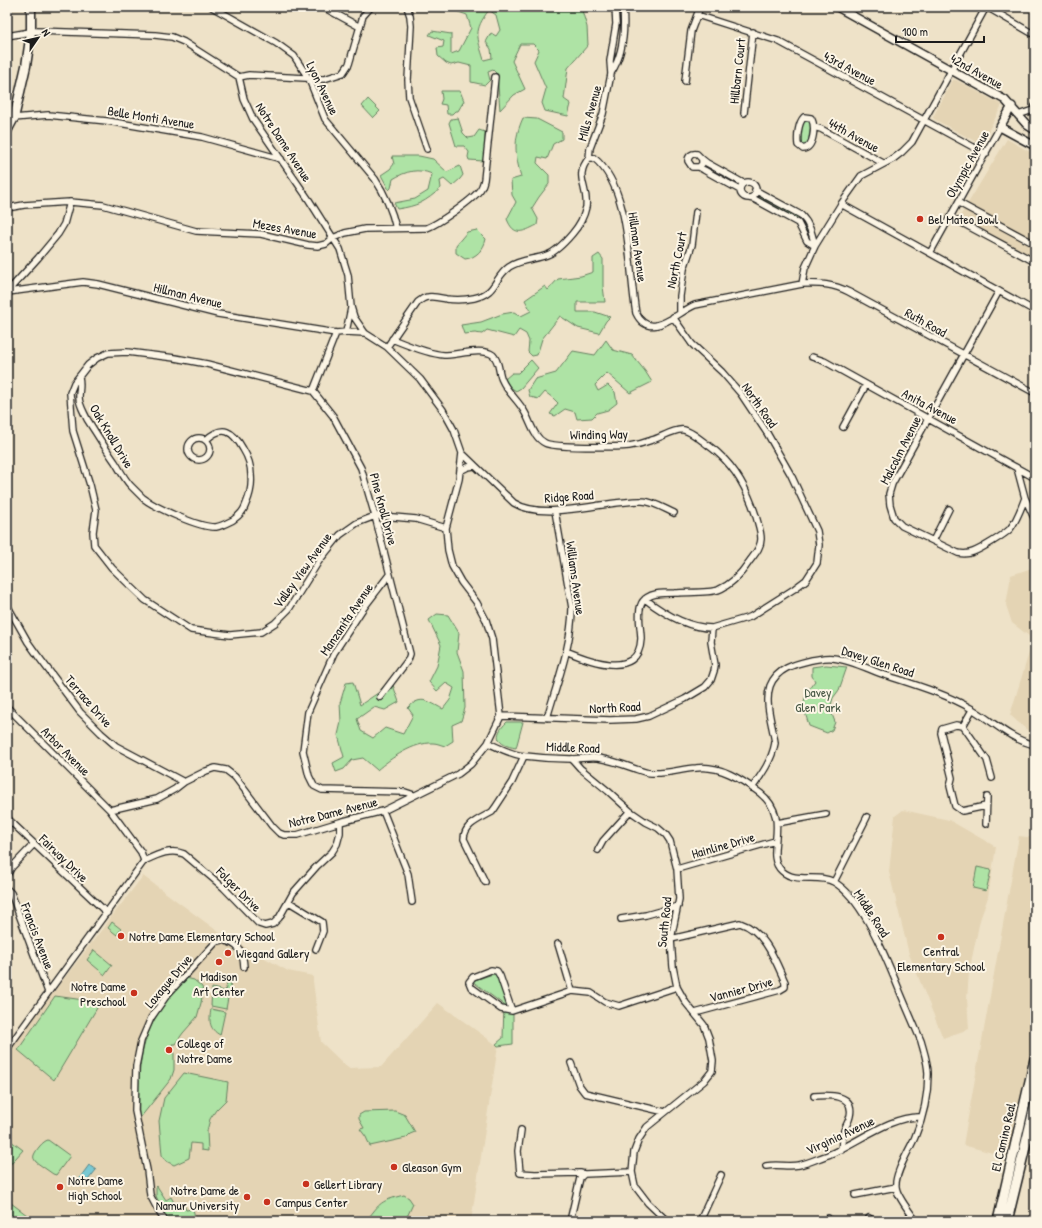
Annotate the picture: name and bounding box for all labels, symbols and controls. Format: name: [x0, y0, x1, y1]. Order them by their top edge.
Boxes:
north arrow: [18, 18, 58, 58]
scale bar: [896, 18, 984, 44]
text: 100 m: [902, 23, 928, 40]
text: N: [39, 26, 54, 39]
street label: Hillbarn Court: [725, 37, 749, 105]
street label: 43rd Avenue: [821, 47, 879, 89]
street label: 42nd Avenue: [947, 49, 1007, 93]
street label: Lyon Avenue: [302, 58, 344, 118]
street label: Mills Avenue: [572, 83, 606, 143]
street label: Notre Dame Avenue: [252, 99, 316, 185]
street label: Belle Monti Avenue: [106, 101, 196, 133]
street label: 44th Avenue: [825, 114, 883, 156]
street label: Olympic Avenue: [941, 127, 993, 201]
place label: Bel Mateo Bowl: [928, 210, 999, 228]
street label: Hillman Avenue: [624, 211, 652, 283]
street label: Mezes Avenue: [252, 214, 318, 242]
marker: Bel Mateo Bowl: [915, 214, 925, 224]
street label: North Court: [661, 230, 691, 290]
street label: Hillman Avenue: [152, 278, 224, 312]
street label: Ruth Road: [902, 303, 950, 341]
street label: North Road: [738, 379, 782, 431]
street label: Anita Avenue: [899, 384, 961, 428]
street label: Oak Knoll Drive: [86, 401, 138, 471]
street label: Malcolm Avenue: [875, 413, 925, 487]
street label: Winding Way: [570, 424, 629, 444]
street label: Pine Knoll Drive: [366, 471, 402, 547]
street label: Ridge Road: [544, 485, 594, 507]
street label: Valley View Avenue: [269, 529, 335, 611]
street label: Williams Avenue: [562, 540, 590, 616]
street label: Manzanita Avenue: [315, 579, 377, 659]
street label: Davey Glen Road: [839, 641, 917, 681]
street label: Terrace Drive: [61, 671, 117, 731]
park label: Davey Glen Park: [795, 683, 841, 716]
street label: North Road: [589, 697, 641, 717]
street label: Arbor Avenue: [37, 722, 95, 780]
street label: Middle Road: [546, 737, 600, 757]
street label: Notre Dame Avenue: [287, 792, 379, 832]
street label: Hainline Drive: [689, 827, 757, 863]
street label: Fairway Drive: [35, 829, 93, 886]
street label: Folger Drive: [212, 862, 266, 916]
street label: Middle Road: [850, 886, 894, 940]
street label: South Road: [652, 896, 676, 948]
street label: Francis Avenue: [17, 899, 59, 972]
place label: Notre Dame Elementary School: [129, 927, 275, 945]
marker: Notre Dame Elementary School: [116, 931, 126, 941]
marker: Central Elementary School: [936, 932, 946, 942]
place label: Central Elementary School: [897, 942, 985, 975]
place label: Wiegand Gallery: [236, 944, 310, 962]
marker: Wiegand Gallery: [223, 948, 233, 958]
street label: Laxague Drive: [140, 951, 196, 1011]
marker: Madison Art Center: [214, 957, 224, 967]
place label: Madison Art Center: [193, 967, 245, 1000]
street label: Vannier Drive: [707, 972, 775, 1006]
place label: Notre Dame Preschool: [71, 977, 127, 1010]
marker: Notre Dame Preschool: [129, 988, 139, 998]
place label: College of Notre Dame: [177, 1034, 232, 1067]
marker: College of Notre Dame: [164, 1045, 174, 1055]
street label: El Camino Real: [986, 1100, 1020, 1173]
street label: Virginia Avenue: [803, 1111, 877, 1159]
place label: Gleason Gym: [402, 1158, 462, 1176]
marker: Gleason Gym: [389, 1162, 399, 1172]
place label: Notre Dame High School: [68, 1171, 123, 1204]
place label: Gellert Library: [314, 1175, 383, 1193]
marker: Gellert Library: [301, 1179, 311, 1189]
place label: Notre Dame de Namur University: [156, 1181, 239, 1214]
marker: Notre Dame High School: [55, 1182, 65, 1192]
marker: Notre Dame de Namur University: [242, 1192, 252, 1202]
place label: Campus Center: [275, 1193, 348, 1211]
marker: Campus Center: [262, 1197, 272, 1207]

